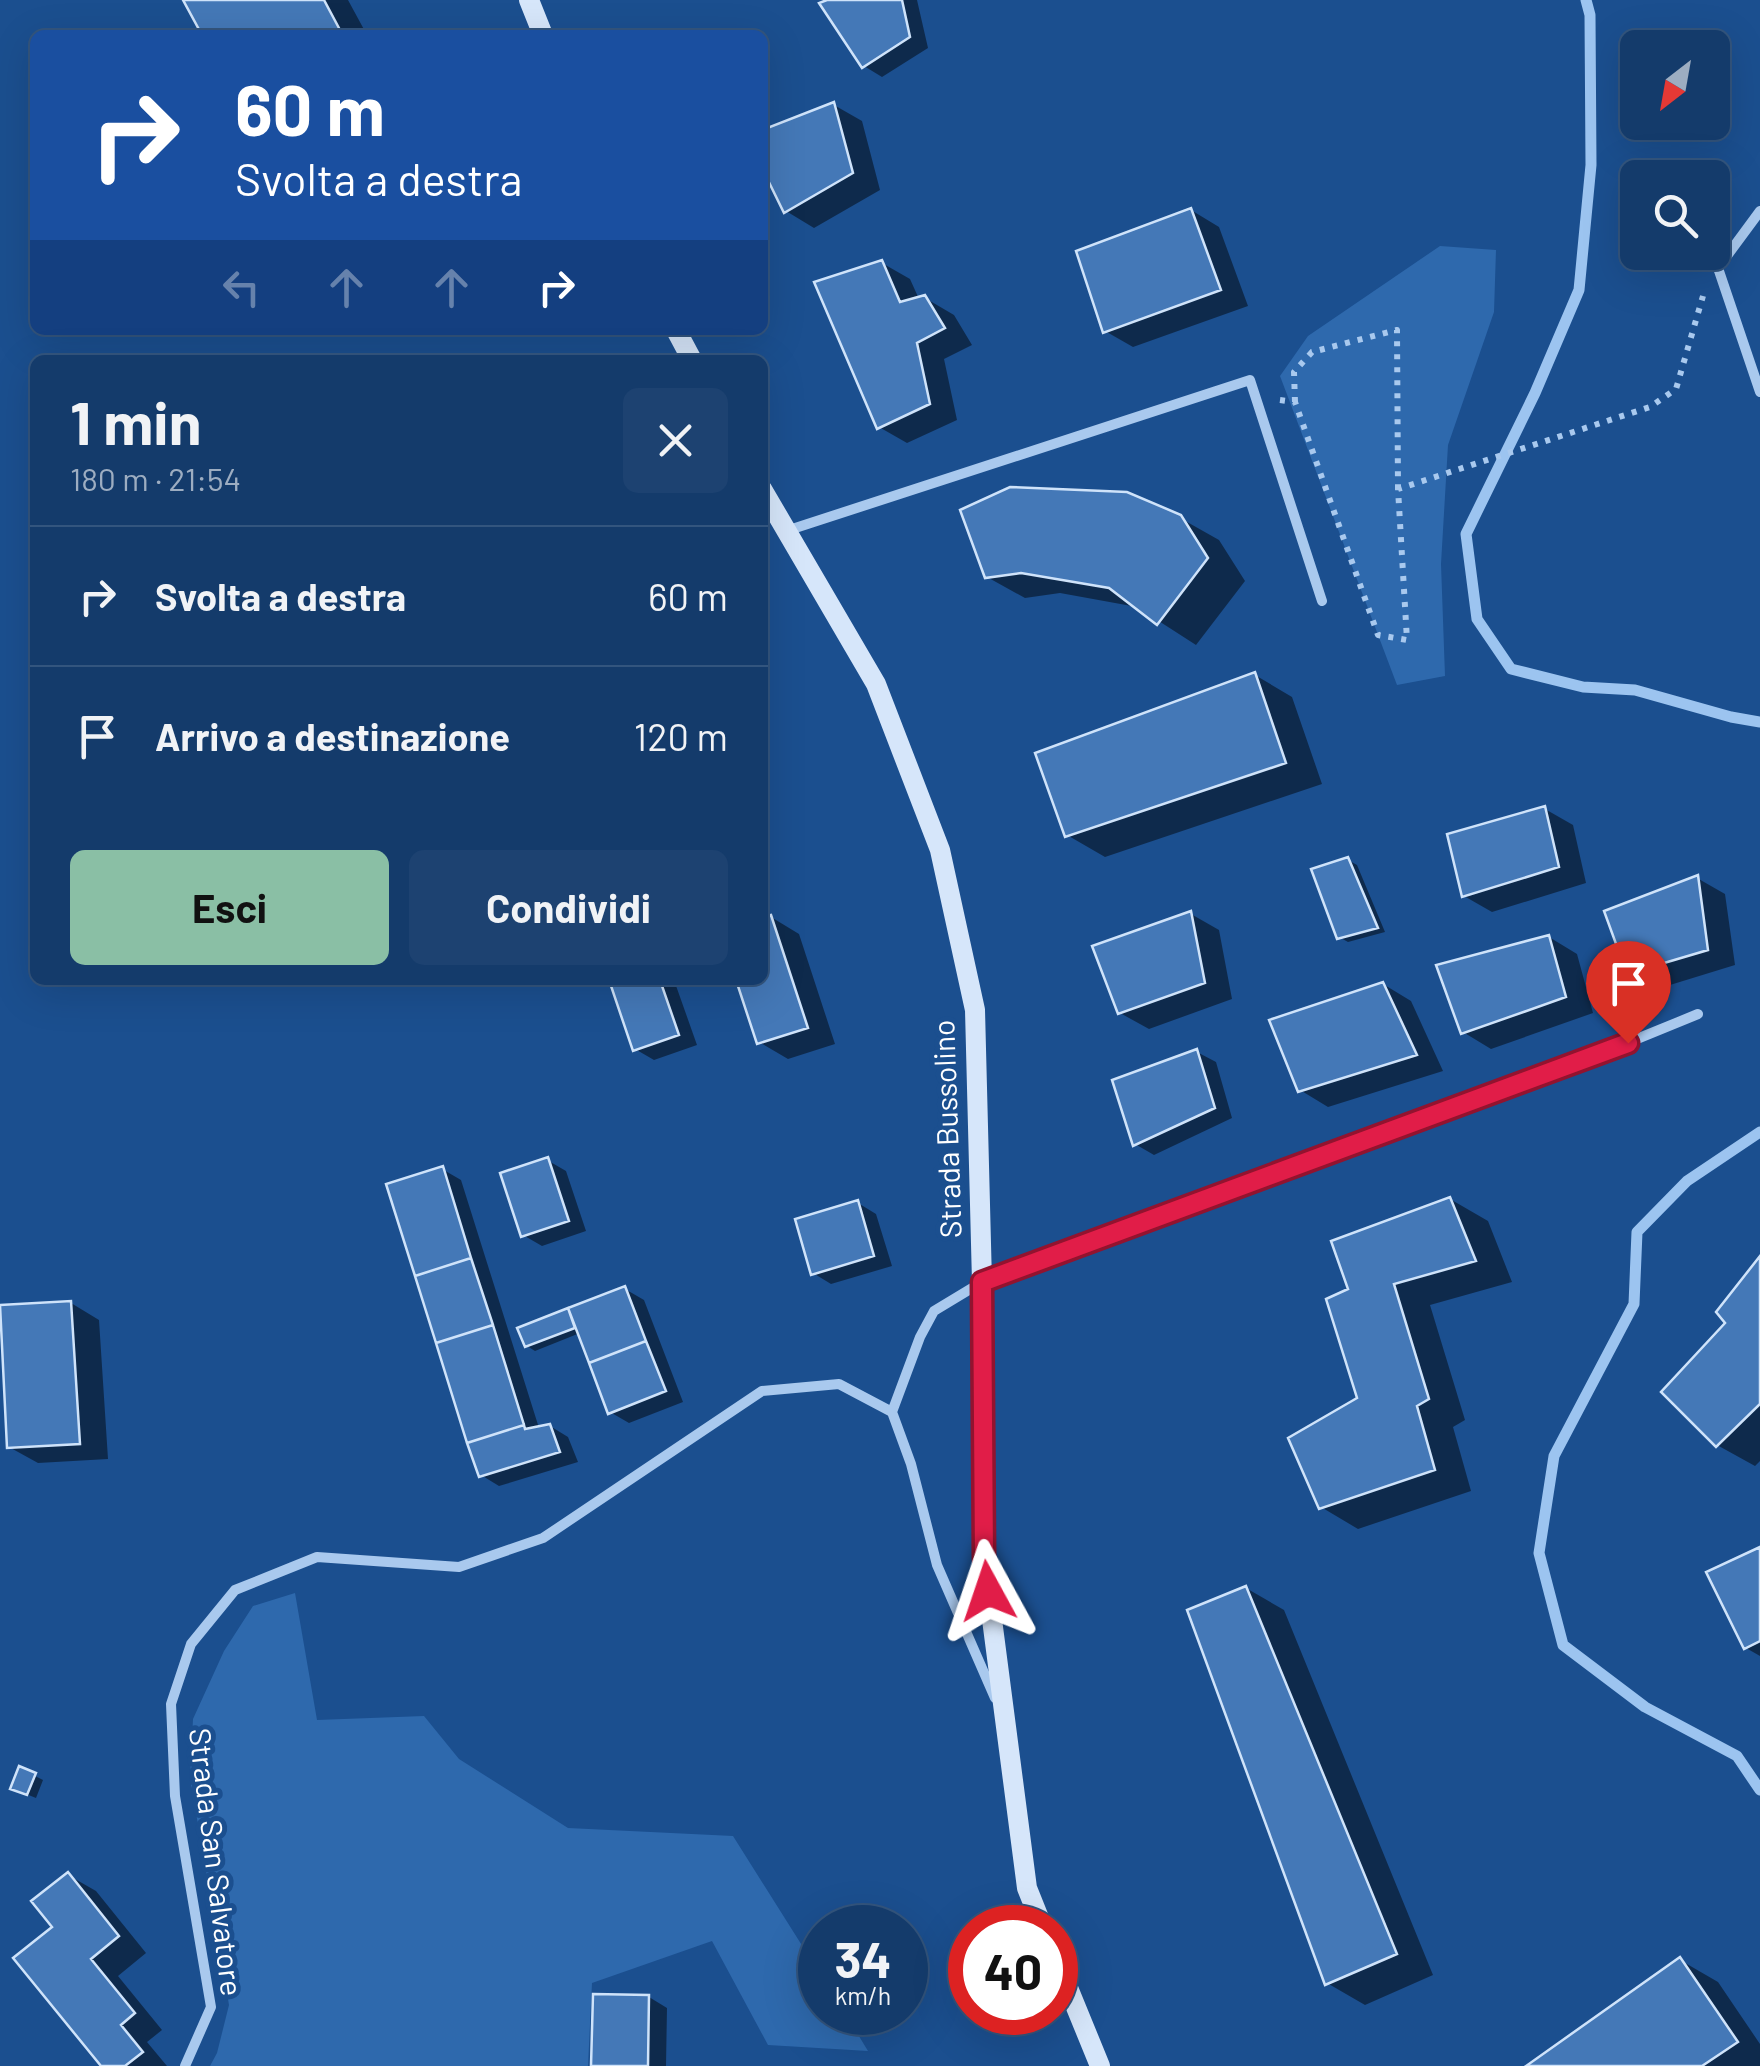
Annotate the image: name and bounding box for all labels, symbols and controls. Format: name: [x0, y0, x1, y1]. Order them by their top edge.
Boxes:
north arrow: [1620, 30, 1730, 140]
map controls: [1620, 30, 1730, 270]
text: 60 m: [235, 66, 385, 150]
icon: right: [70, 70, 200, 200]
text: Svolta a destra: [235, 151, 523, 205]
button: search: [1620, 160, 1730, 270]
icon: left: [214, 260, 269, 315]
icon: ahead: [319, 260, 374, 315]
icon: ahead: [424, 260, 479, 315]
icon: right: [529, 260, 584, 315]
text: 1 min: [70, 385, 201, 457]
button: close: [623, 388, 728, 493]
text: 180 m · 21:54: [70, 459, 241, 497]
icon: right: [70, 569, 125, 624]
text: Svolta a destra: [155, 573, 406, 619]
text: 60 m: [648, 573, 728, 619]
icon: arrive: [70, 709, 125, 764]
text: Arrivo a destinazione: [155, 713, 510, 759]
text: 120 m: [634, 713, 728, 759]
button: Esci: [70, 850, 389, 965]
button: Condividi: [409, 850, 728, 965]
pin: [1586, 941, 1671, 1044]
icon: arrive: [1601, 956, 1656, 1011]
street label: Strada Bussolino: [924, 1019, 968, 1239]
position arrow: [936, 1539, 1040, 1643]
street label: Strada San Salvatore: [183, 1726, 251, 1998]
speed limit sign: 40: [948, 1905, 1078, 2035]
text: 34: [834, 1928, 892, 1988]
text: km/h: [835, 1980, 891, 2010]

